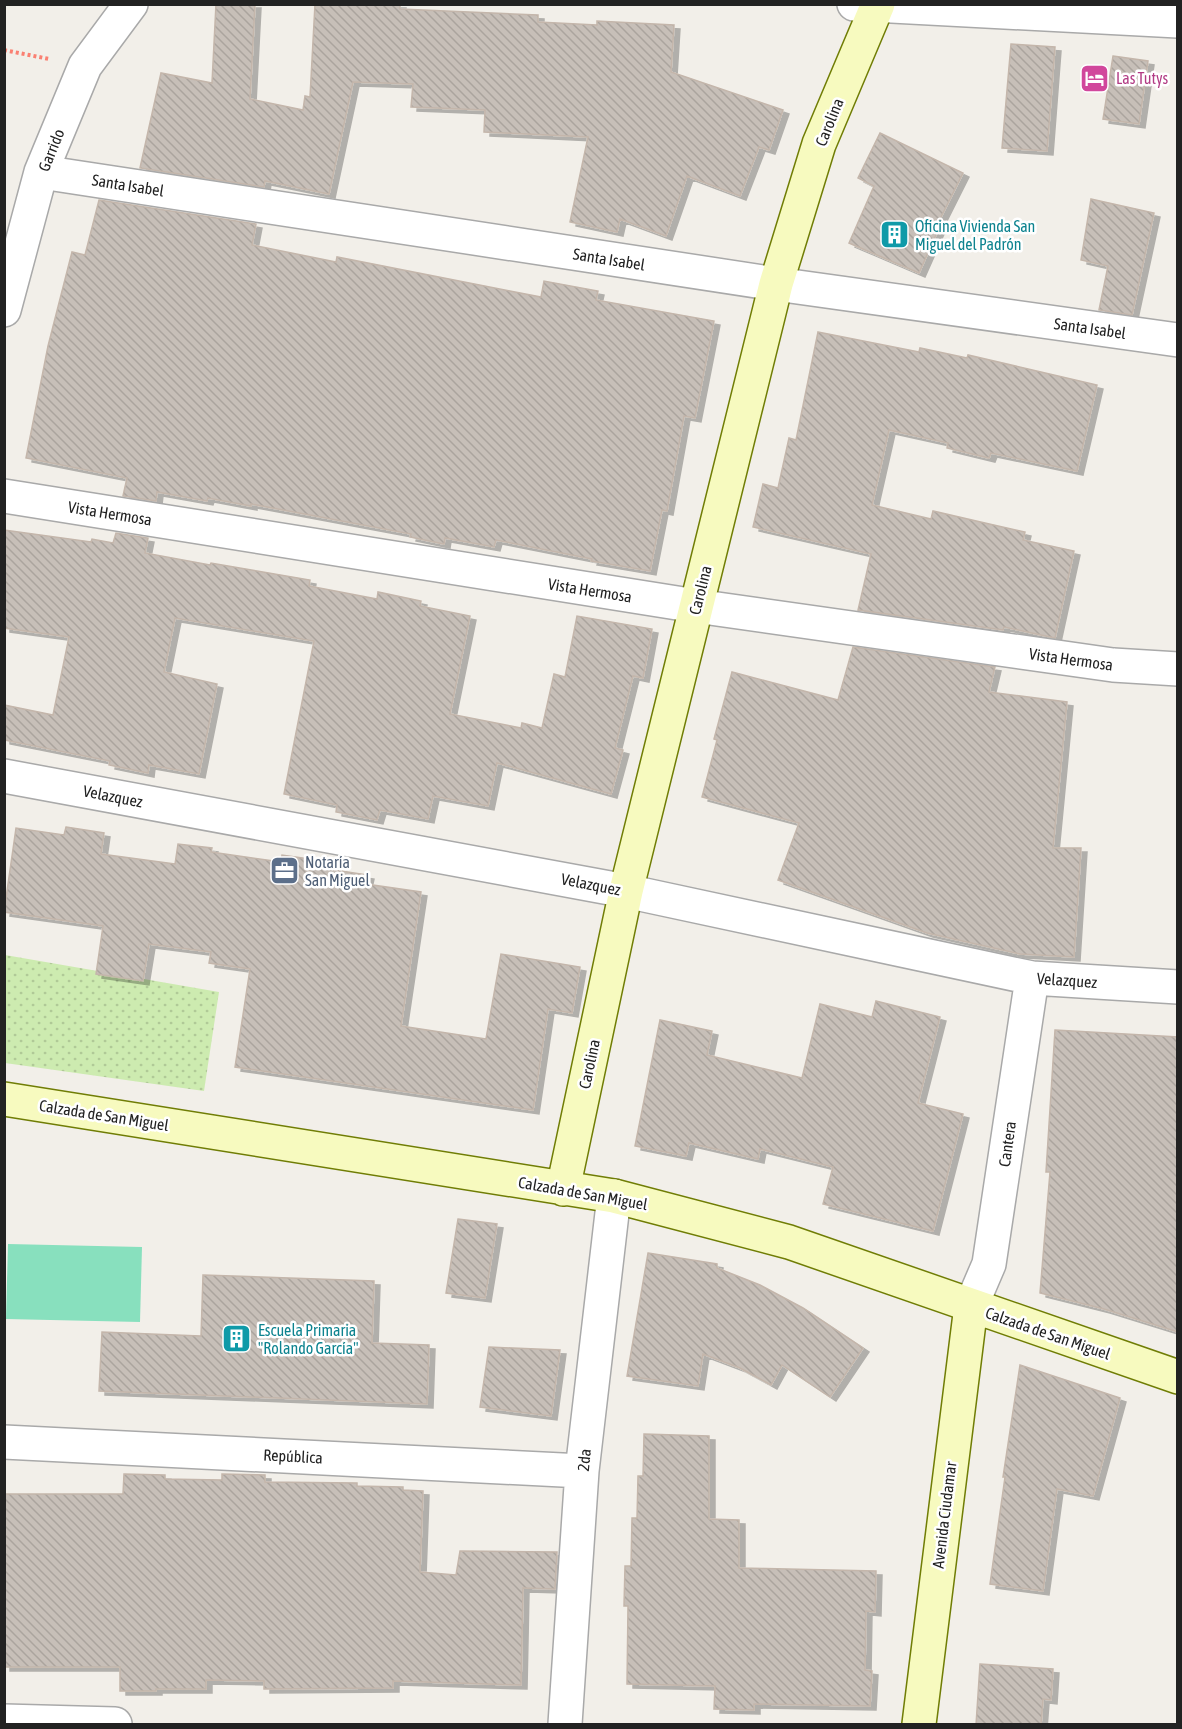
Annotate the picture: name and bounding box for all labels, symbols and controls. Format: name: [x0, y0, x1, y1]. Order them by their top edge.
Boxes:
hotel icon: Las Tutys: [1079, 62, 1111, 94]
place label: Las Tutys: [1116, 69, 1169, 88]
street label: Carolina: [811, 95, 847, 149]
street label: Garrido: [34, 126, 68, 174]
street label: Santa Isabel: [91, 170, 166, 200]
place label: Oficina Vivienda San Miguel del Padrón: [915, 217, 1035, 254]
building icon: Oficina Vivienda San Miguel del Padrón: [878, 219, 910, 251]
street label: Santa Isabel: [572, 244, 647, 274]
street label: Santa Isabel: [1053, 314, 1128, 342]
street label: Vista Hermosa: [67, 497, 153, 529]
street label: Carolina: [685, 564, 715, 616]
street label: Vista Hermosa: [547, 574, 633, 606]
street label: Vista Hermosa: [1028, 644, 1114, 674]
street label: Velazquez: [82, 781, 145, 812]
place label: Notaría San Miguel: [305, 853, 370, 890]
office icon: Notaría San Miguel: [268, 855, 300, 887]
street label: Velazquez: [560, 869, 623, 900]
street label: Velazquez: [1036, 969, 1098, 992]
street label: Carolina: [575, 1038, 603, 1090]
street label: Calzada de San Miguel: [38, 1096, 171, 1135]
street label: Cantera: [995, 1120, 1019, 1168]
street label: Calzada de San Miguel: [517, 1173, 650, 1214]
street label: Calzada de San Miguel: [983, 1303, 1114, 1364]
place label: Escuela Primaria "Rolando García": [258, 1321, 358, 1357]
building icon: Escuela Primaria "Rolando García": [221, 1323, 253, 1355]
street label: República: [263, 1445, 323, 1468]
street label: 2da: [574, 1448, 594, 1472]
street label: Avenida Ciudamar: [929, 1460, 960, 1569]

